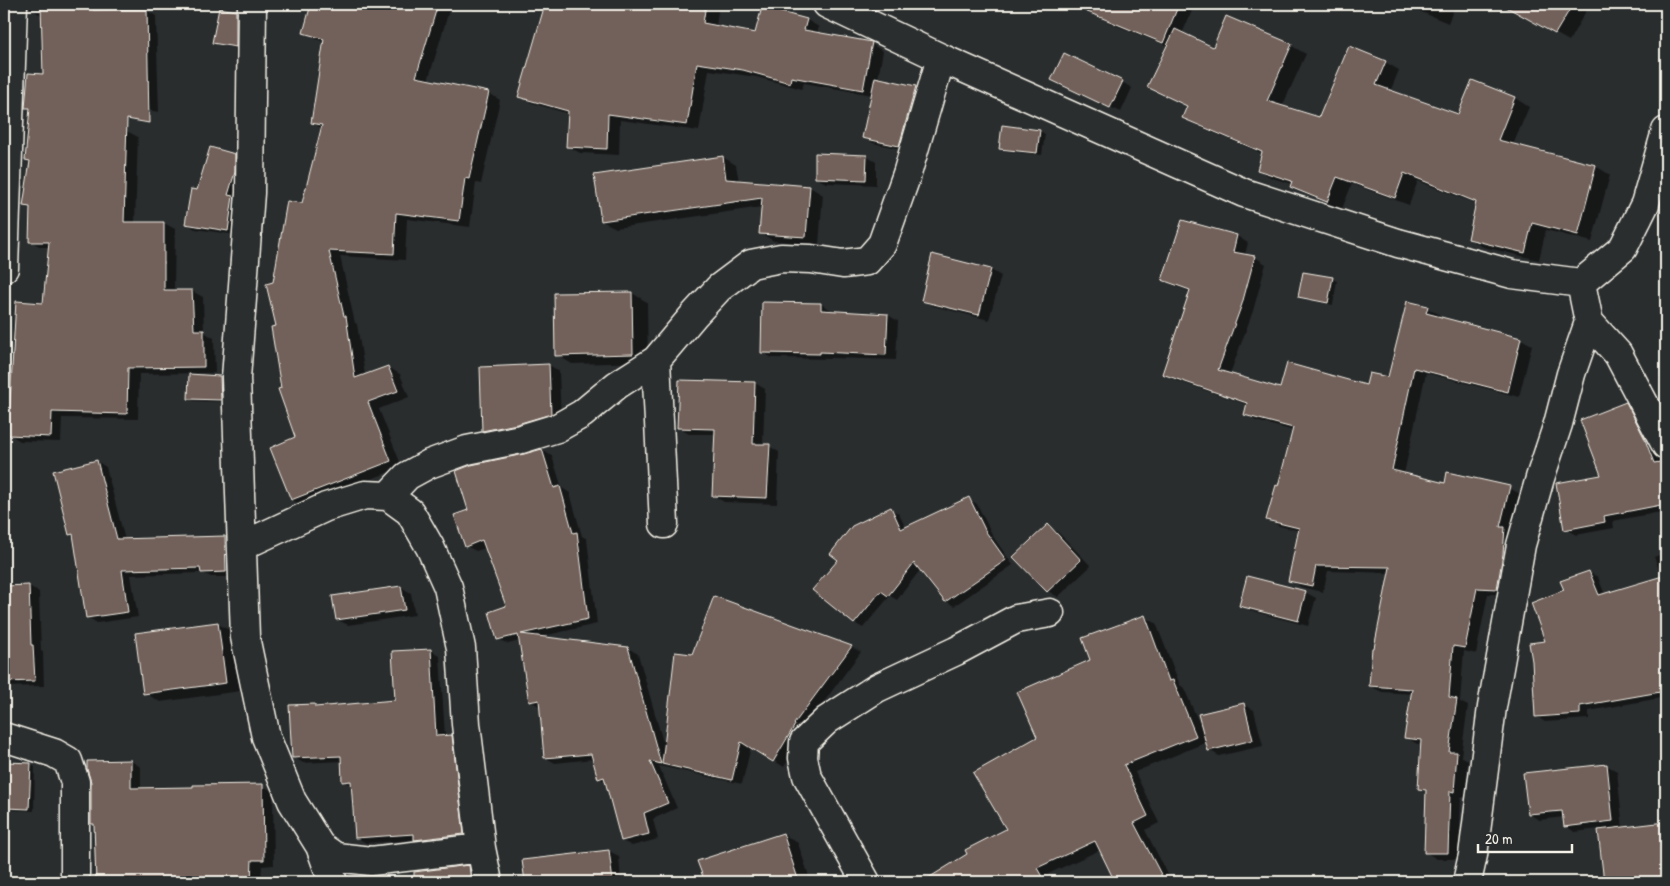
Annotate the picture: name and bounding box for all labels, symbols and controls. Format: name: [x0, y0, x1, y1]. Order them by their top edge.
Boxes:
scale bar: [1478, 821, 1571, 853]
text: 20 m: [1485, 828, 1512, 849]

